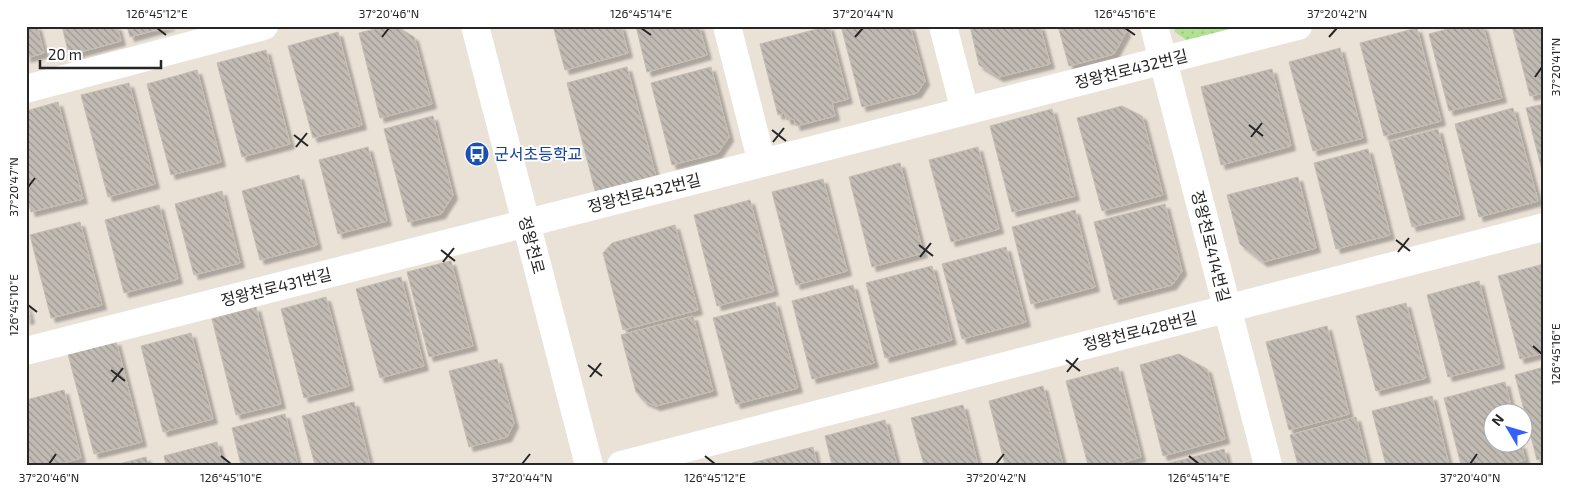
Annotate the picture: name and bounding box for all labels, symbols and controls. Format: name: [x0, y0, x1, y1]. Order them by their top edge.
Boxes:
text: 126°45'12"E: [126, 6, 188, 20]
text: 37°20'46"N: [359, 6, 419, 20]
text: 126°45'14"E: [610, 6, 672, 20]
text: 37°20'44"N: [833, 6, 893, 20]
text: 126°45'16"E: [1094, 6, 1156, 20]
text: 37°20'42"N: [1307, 6, 1367, 20]
scale bar: [40, 38, 161, 70]
text: 37°20'41"N: [1548, 38, 1562, 96]
text: 20 m: [48, 45, 82, 63]
street label: 정왕천로432번길: [1072, 45, 1189, 92]
bus stop icon: 군서초등학교: [464, 141, 490, 167]
place label: 군서초등학교: [494, 144, 582, 163]
text: 37°20'47"N: [6, 157, 20, 217]
street label: 정왕천로432번길: [585, 169, 702, 216]
street label: 정왕천로414번길: [1188, 188, 1235, 304]
street label: 정왕천로: [516, 214, 549, 276]
street label: 정왕천로431번길: [219, 264, 333, 309]
text: 126°45'10"E: [6, 274, 20, 336]
street label: 정왕천로428번길: [1081, 307, 1199, 354]
text: 126°45'16"E: [1548, 323, 1562, 385]
north arrow: [1482, 404, 1532, 454]
text: N: [1488, 410, 1507, 429]
text: 37°20'46"N: [19, 470, 79, 484]
text: 126°45'10"E: [200, 470, 262, 484]
text: 37°20'44"N: [492, 470, 552, 484]
text: 126°45'12"E: [684, 470, 746, 484]
text: 37°20'42"N: [966, 470, 1026, 484]
text: 126°45'14"E: [1168, 470, 1230, 484]
text: 37°20'40"N: [1440, 470, 1500, 484]

